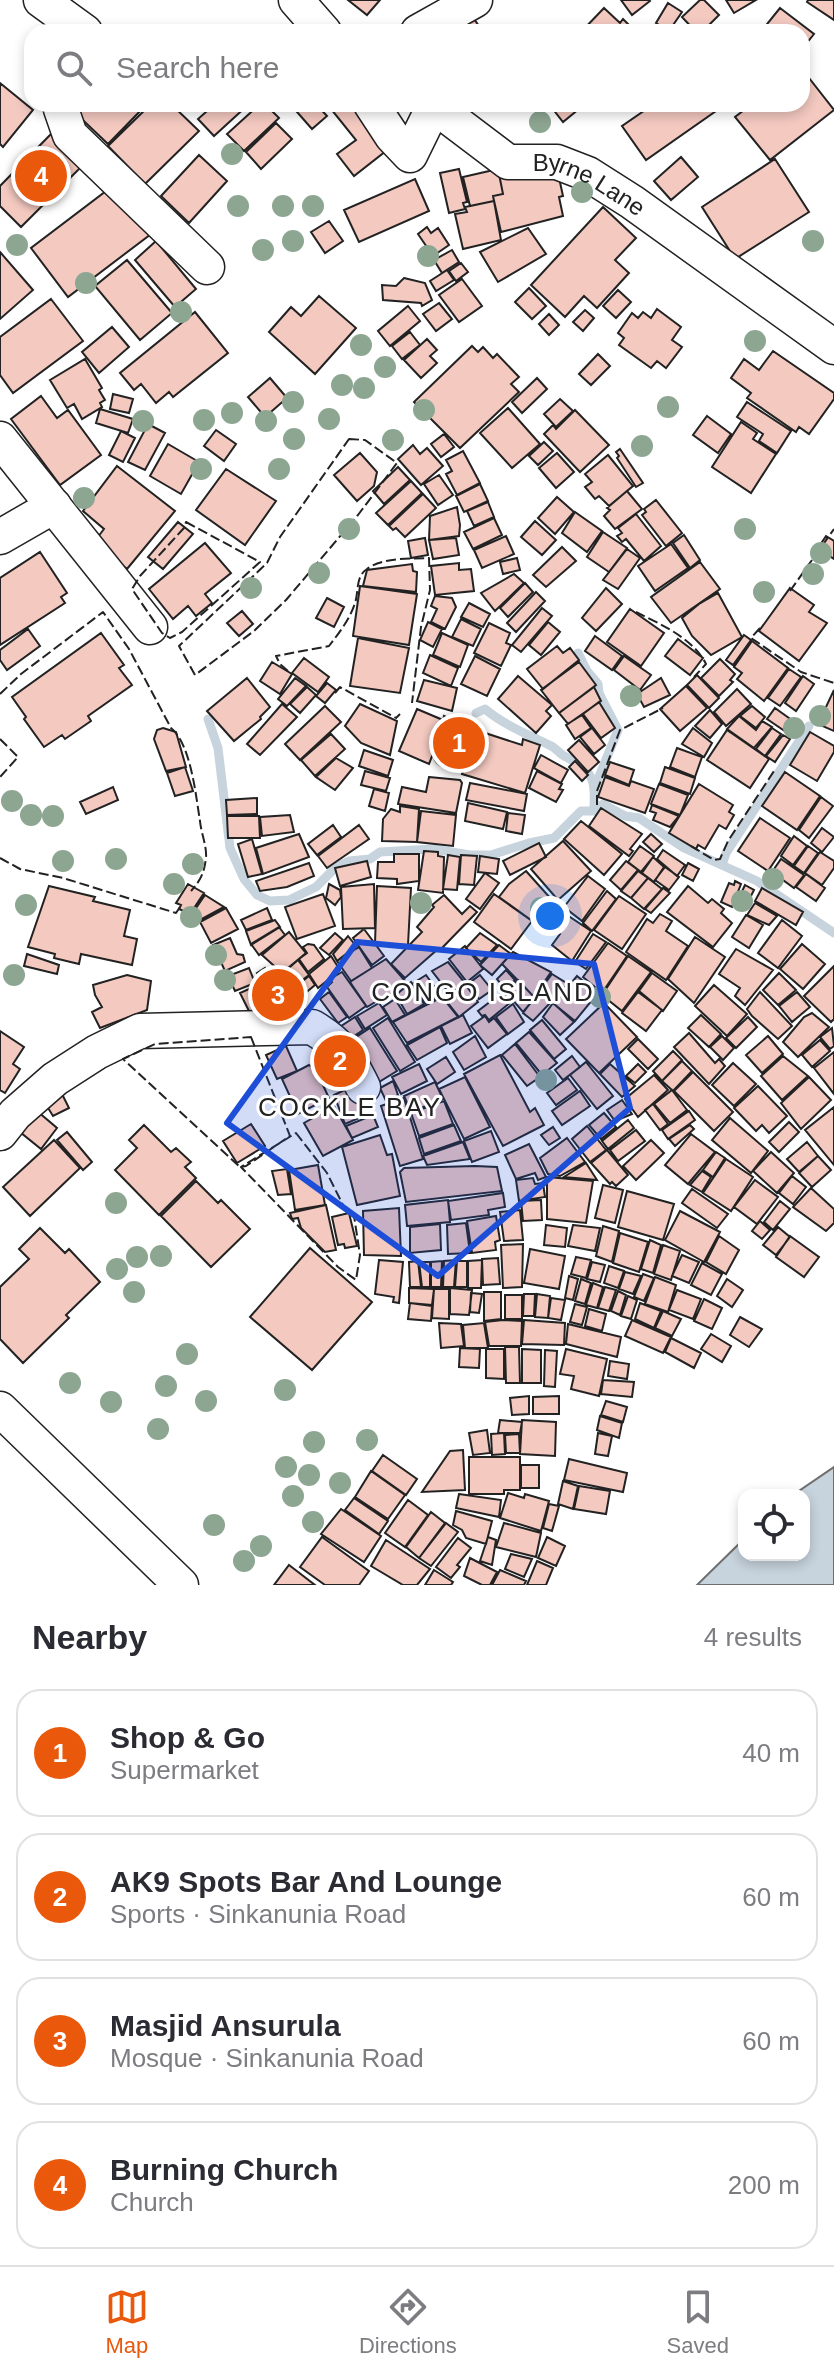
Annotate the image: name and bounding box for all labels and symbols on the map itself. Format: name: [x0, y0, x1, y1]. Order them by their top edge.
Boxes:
pin: 4: [15, 146, 67, 206]
street label: Byrne Lane: [533, 149, 651, 221]
pin: 1: [433, 713, 485, 773]
your location: [530, 896, 570, 936]
pin: 3: [252, 965, 304, 1025]
district label: CONGO ISLAND: [371, 977, 595, 1007]
pin: 2: [314, 1031, 366, 1091]
district label: COCKLE BAY: [258, 1092, 442, 1122]

